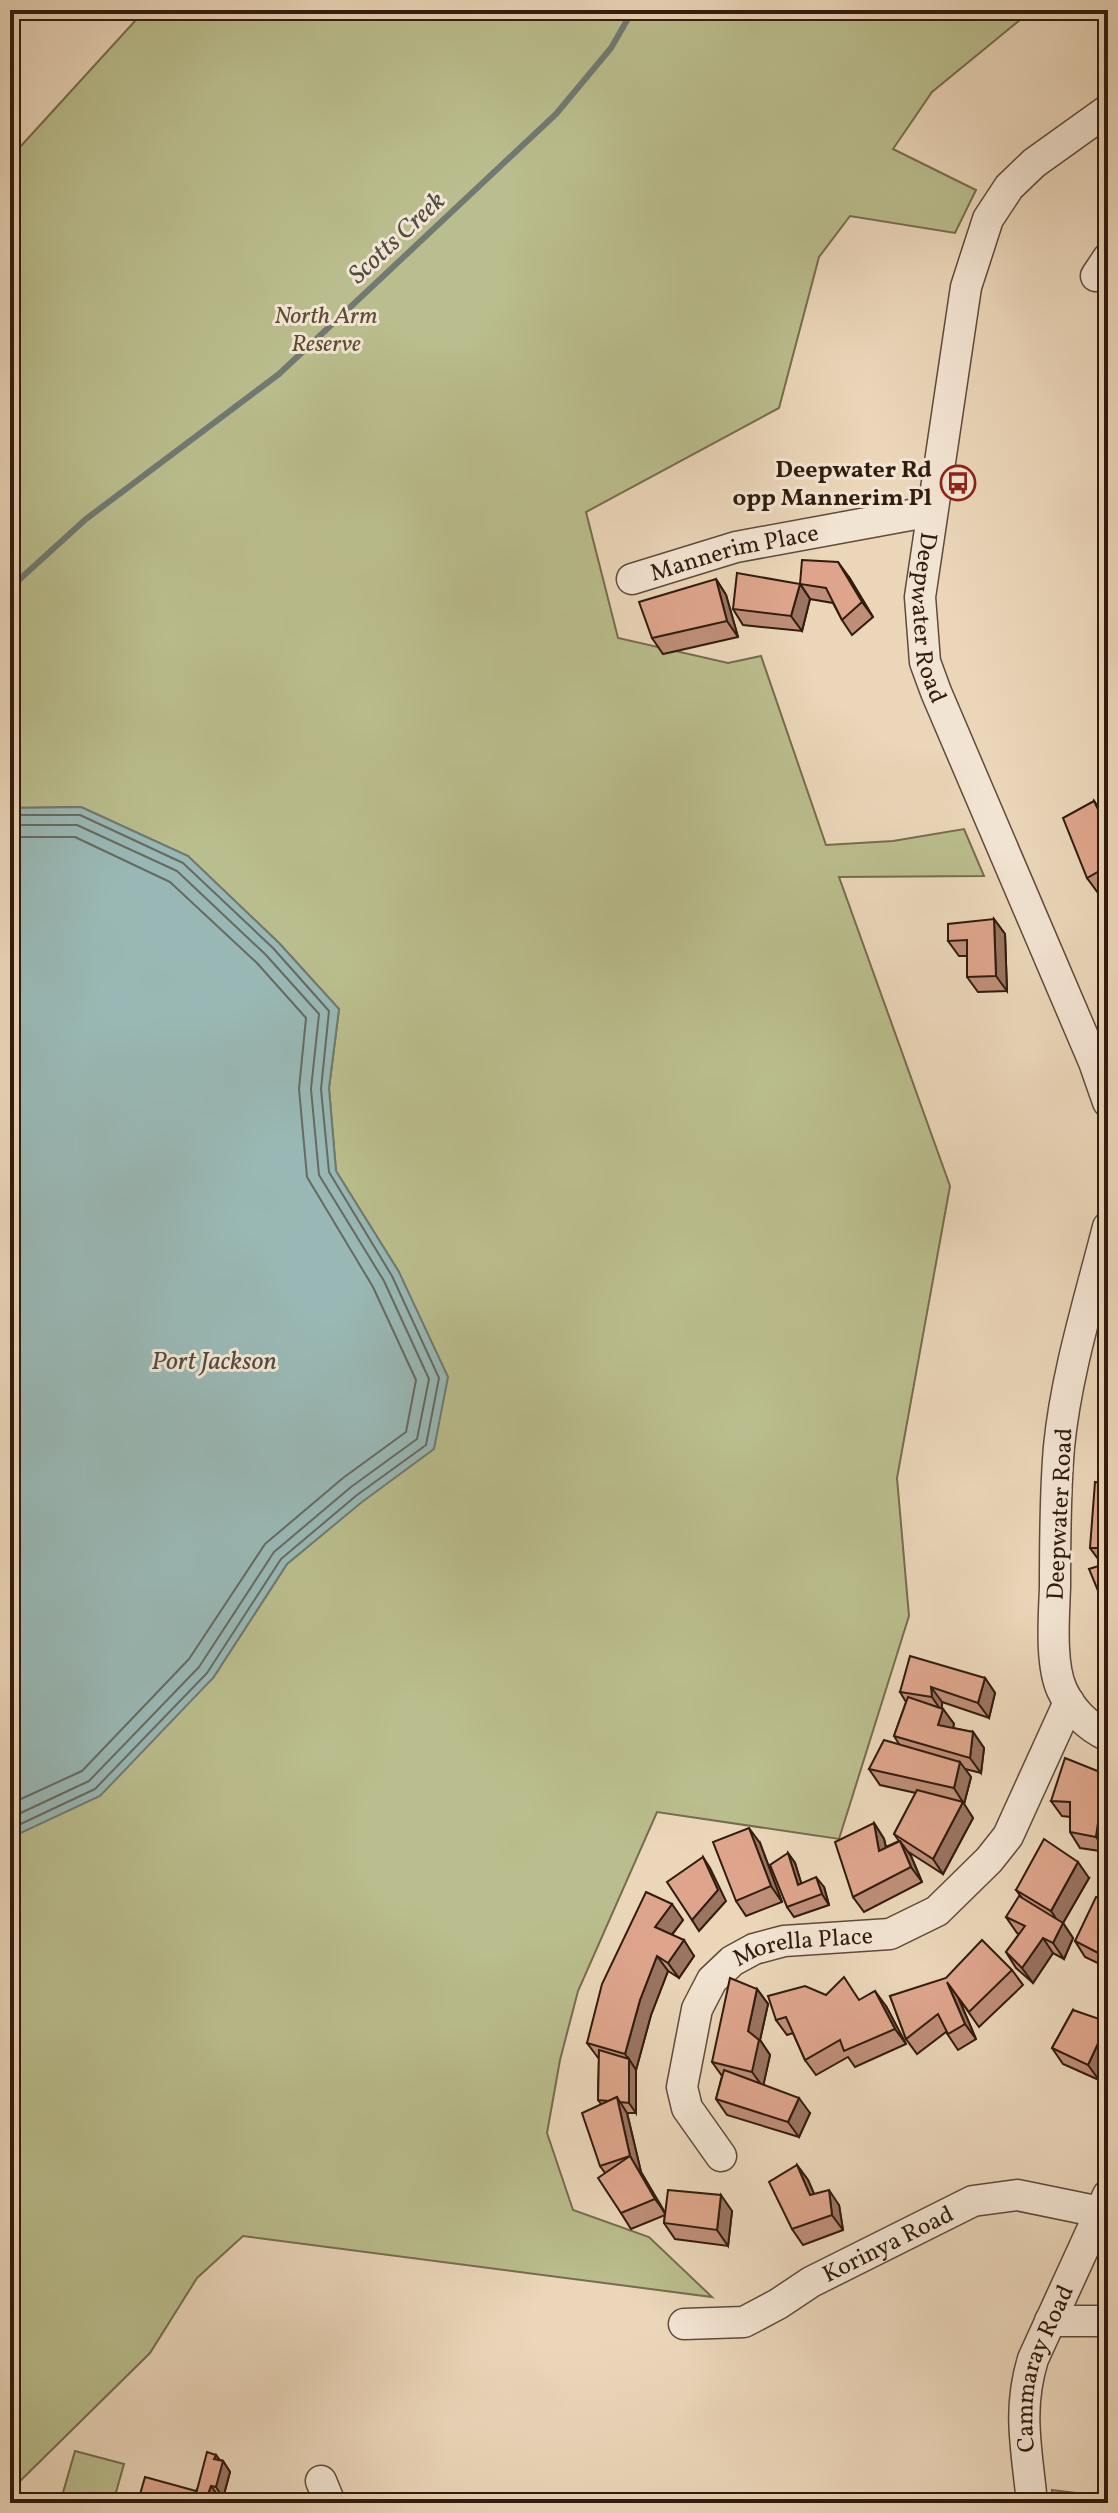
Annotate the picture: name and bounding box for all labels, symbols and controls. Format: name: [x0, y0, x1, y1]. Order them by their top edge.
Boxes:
water label: Scotts Creek: [341, 184, 454, 293]
park label: North Arm Reserve: [275, 300, 377, 362]
place label: Deepwater Rd opp Mannerim Pl: [733, 454, 932, 516]
bus stop icon: Deepwater Rd opp Mannerim Pl: [939, 464, 977, 502]
street label: Mannerim Place: [646, 517, 822, 591]
street label: Deepwater Road: [900, 530, 954, 709]
water label: Port Jackson: [151, 1344, 277, 1380]
street label: Deepwater Road: [1040, 1427, 1082, 1601]
street label: Morella Place: [727, 1920, 874, 1976]
street label: Korinya Road: [817, 2198, 960, 2293]
street label: Cammaray Road: [1009, 2280, 1084, 2454]

